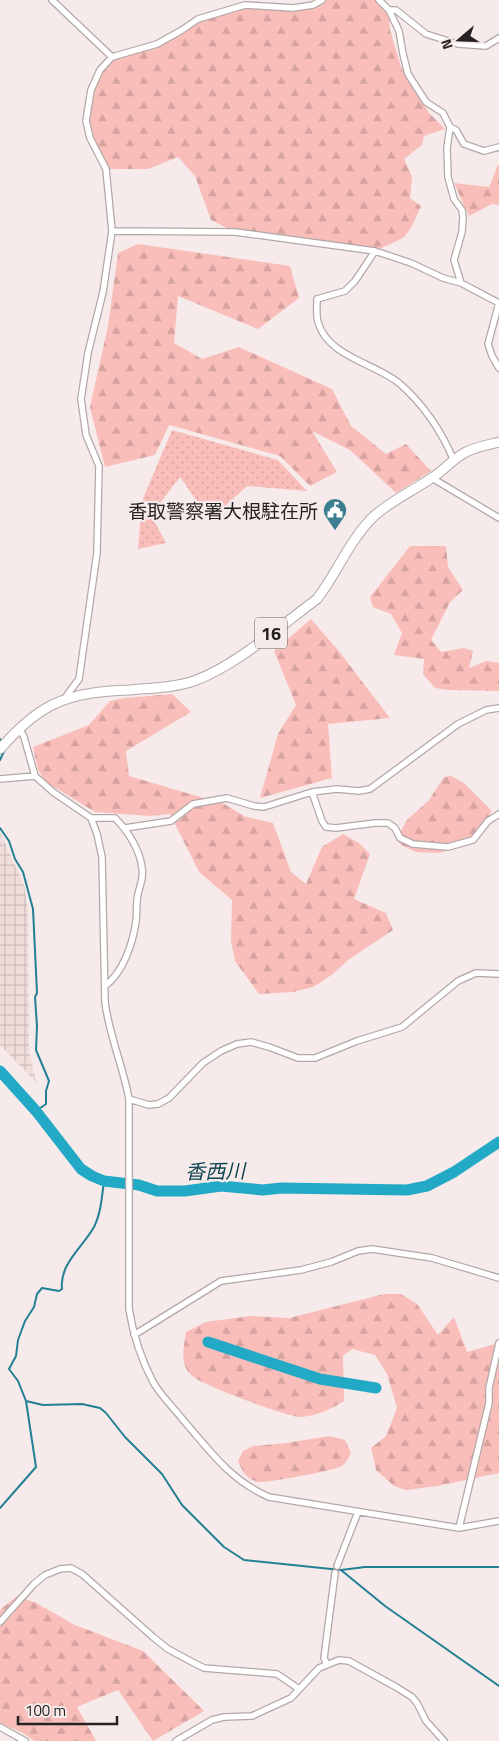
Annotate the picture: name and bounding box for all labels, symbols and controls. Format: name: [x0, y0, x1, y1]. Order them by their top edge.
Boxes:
north arrow: [434, 15, 484, 65]
text: N: [435, 36, 458, 52]
place label: 香取警察署大根駐在所: [128, 496, 318, 525]
public building icon: 香取警察署大根駐在所: [322, 497, 348, 531]
road number: 16: [255, 618, 287, 648]
water label: 香西川: [185, 1155, 247, 1187]
scale bar: [18, 1694, 116, 1726]
text: 100 m: [25, 1699, 66, 1722]

